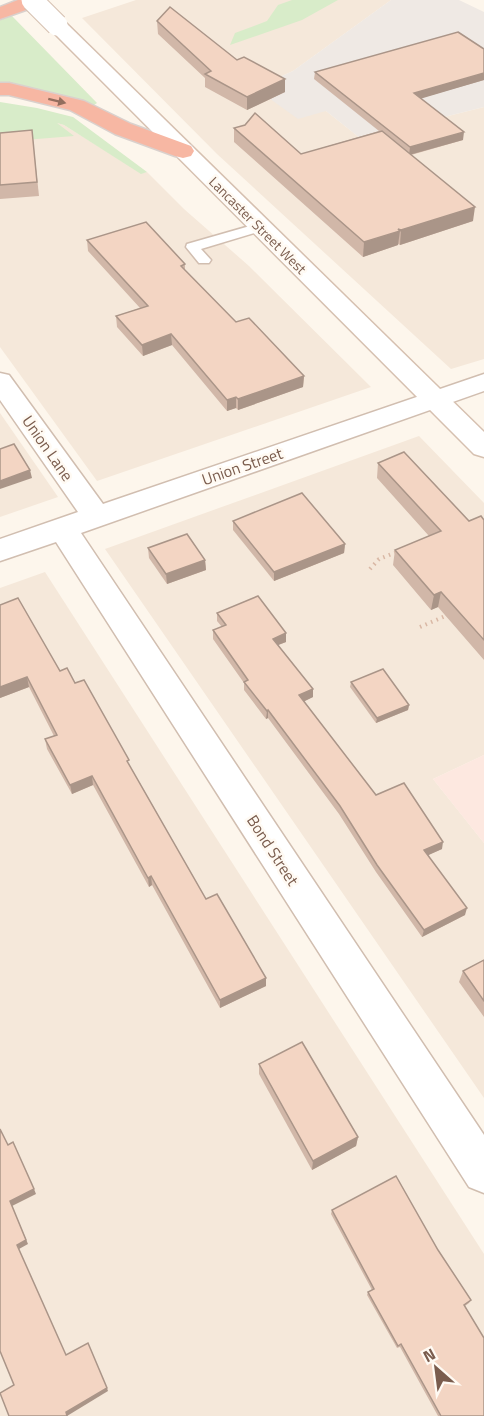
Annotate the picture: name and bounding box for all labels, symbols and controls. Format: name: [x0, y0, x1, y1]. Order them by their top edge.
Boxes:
one-way arrow: [48, 96, 66, 106]
street label: Lancaster Street West: [204, 171, 312, 279]
street label: Union Lane: [17, 410, 79, 486]
street label: Union Street: [198, 441, 286, 491]
street label: Bond Street: [241, 810, 305, 890]
north arrow: [406, 1338, 466, 1398]
text: N: [418, 1342, 439, 1368]

